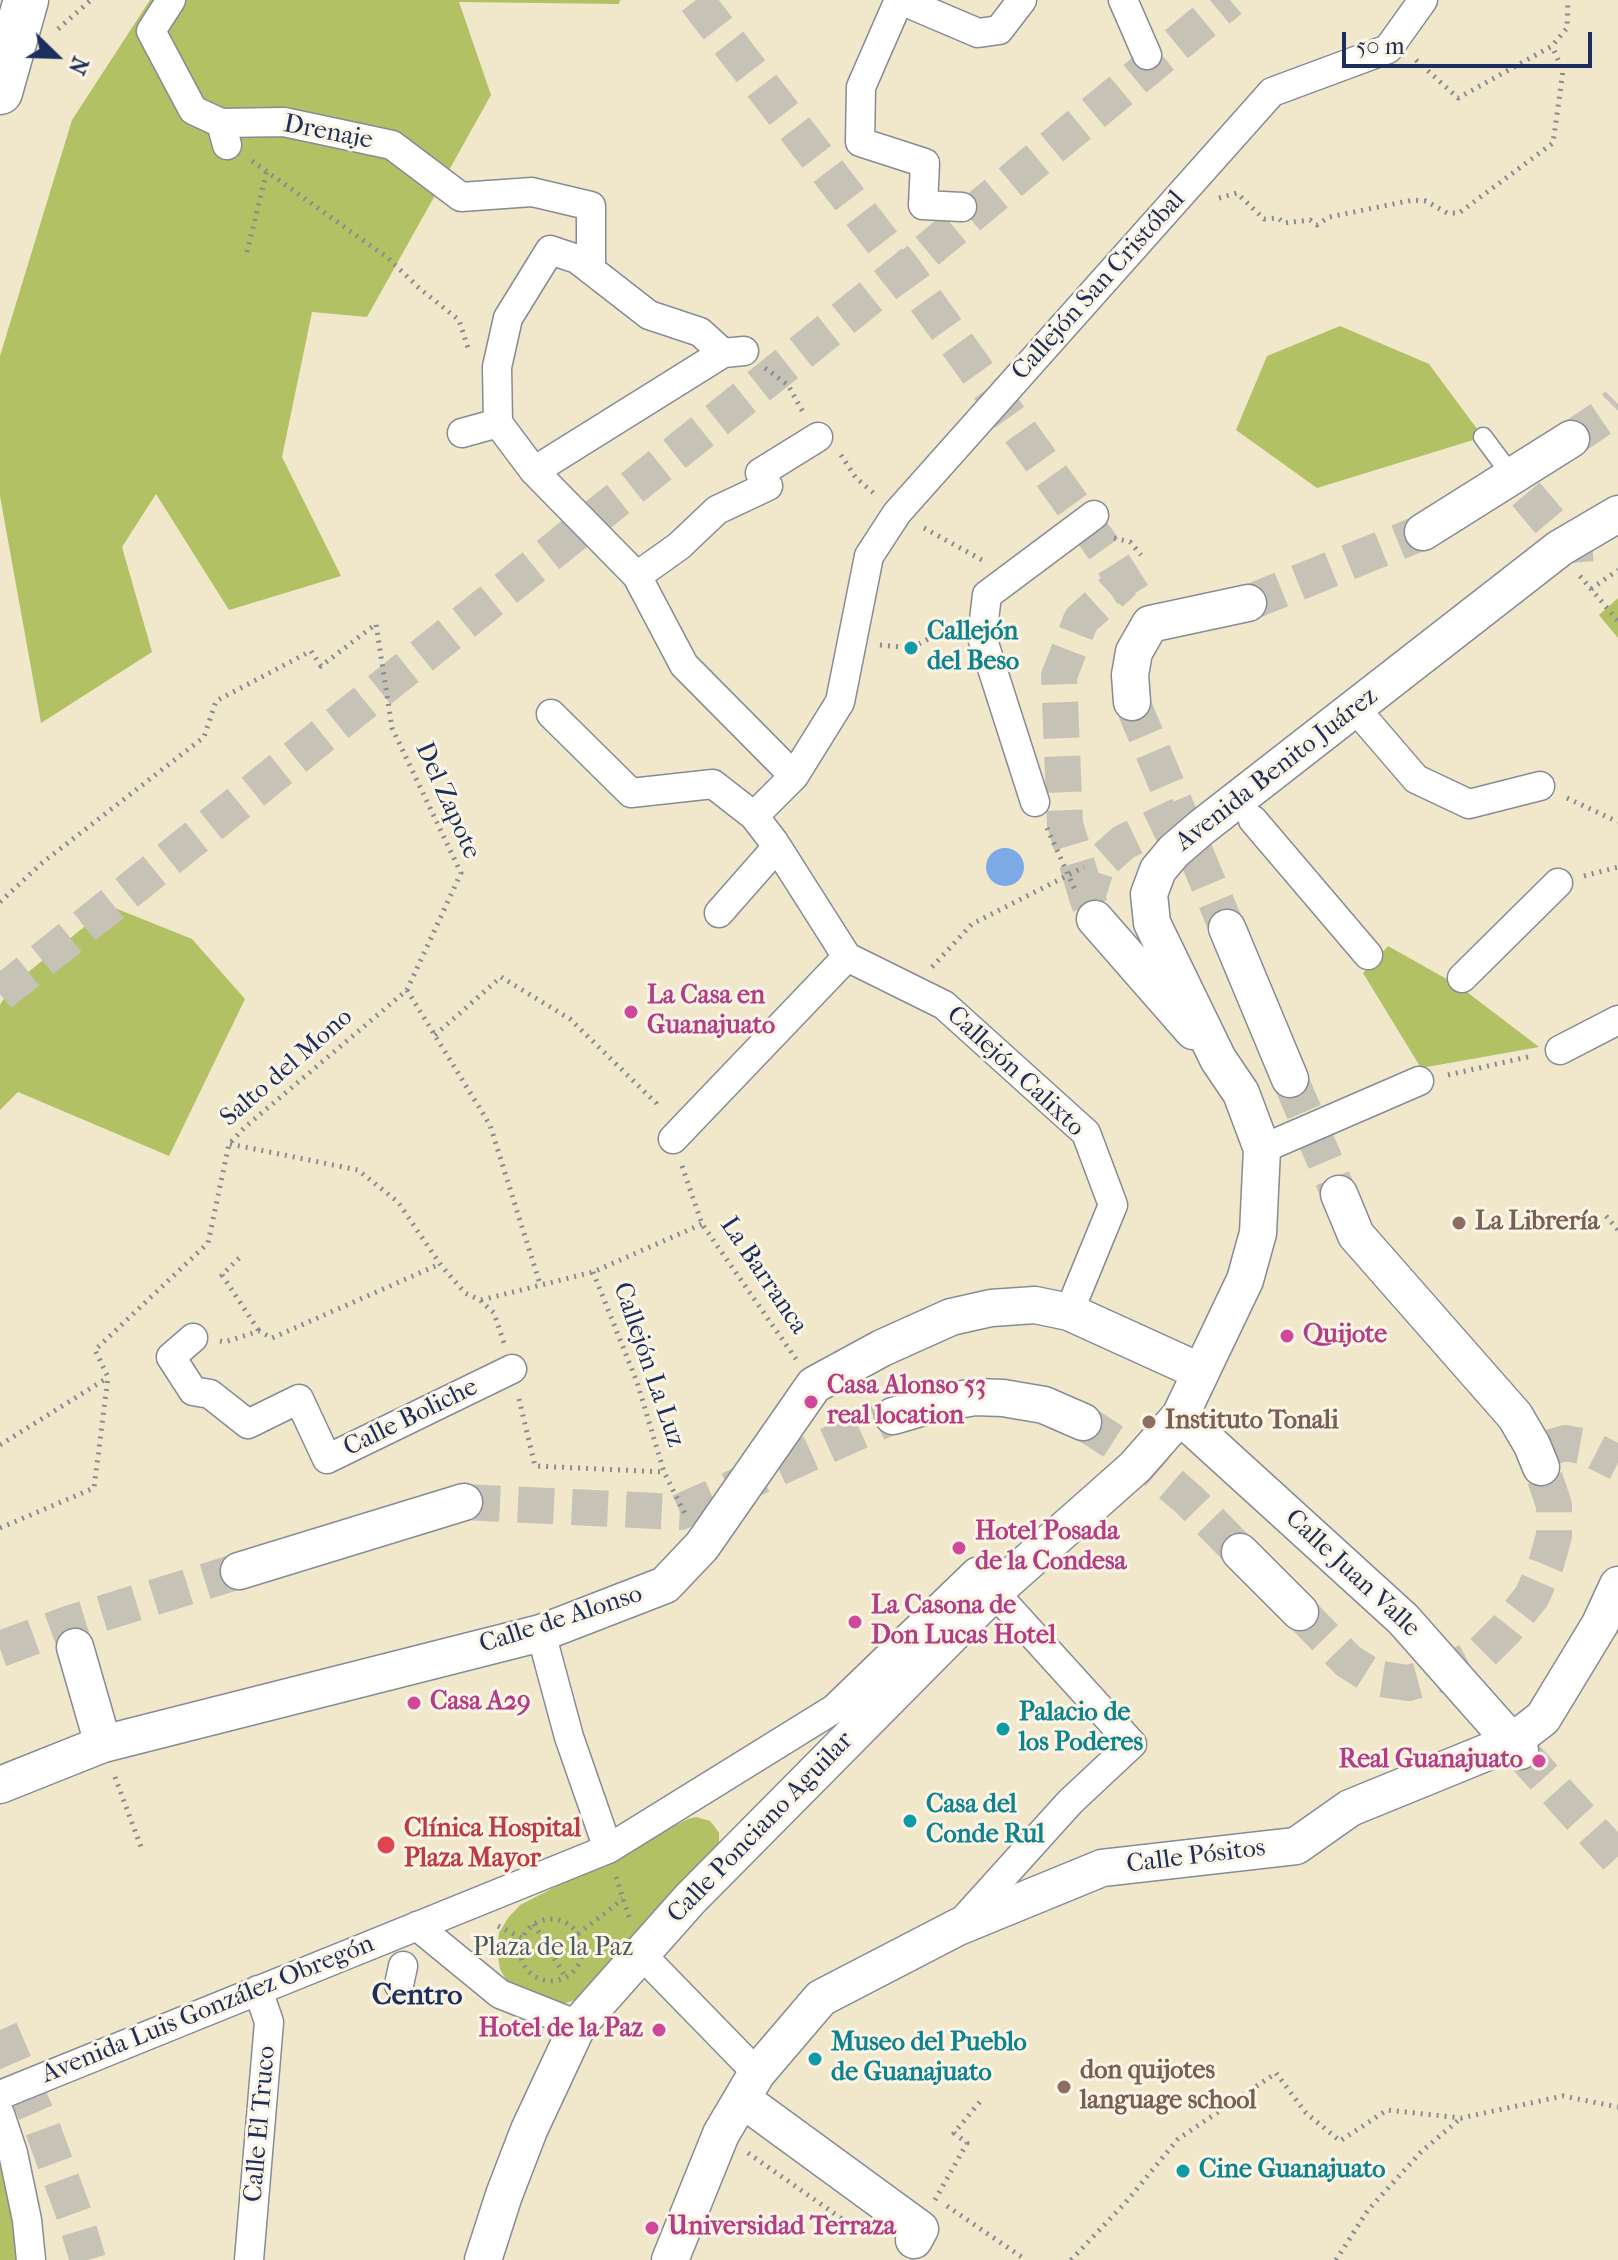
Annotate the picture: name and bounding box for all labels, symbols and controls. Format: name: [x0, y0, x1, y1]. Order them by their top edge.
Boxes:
north arrow: [16, 16, 96, 96]
scale bar: [1346, 16, 1596, 66]
text: 50 m: [1356, 32, 1405, 60]
text: N: [63, 53, 93, 78]
street label: Drenaje: [281, 109, 375, 157]
street label: Callejón San Cristóbal: [1006, 185, 1192, 387]
place label: Callejón del Beso: [927, 617, 1019, 678]
marker: Callejón del Beso: [902, 639, 920, 657]
street label: Avenida Benito Juárez: [1170, 681, 1384, 859]
street label: Del Zapote: [407, 738, 487, 864]
place label: La Casa en Guanajuato: [647, 981, 775, 1042]
street label: Callejón Calixto: [940, 1000, 1090, 1144]
street label: Salto del Mono: [215, 1002, 359, 1134]
marker: La Casa en Guanajuato: [622, 1003, 640, 1021]
place label: La Librería: [1475, 1207, 1599, 1239]
street label: La Barranca: [712, 1211, 814, 1341]
marker: La Librería: [1450, 1214, 1468, 1232]
street label: Callejón La Luz: [605, 1279, 691, 1451]
place label: Quijote: [1303, 1320, 1387, 1352]
marker: Quijote: [1278, 1327, 1296, 1345]
place label: Casa Alonso 53 real location: [827, 1371, 986, 1432]
street label: Calle Boliche: [339, 1372, 483, 1464]
marker: Casa Alonso 53 real location: [802, 1393, 820, 1411]
place label: Instituto Tonali: [1165, 1406, 1339, 1438]
marker: Instituto Tonali: [1140, 1413, 1158, 1431]
street label: Calle Juan Valle: [1278, 1504, 1426, 1644]
place label: Hotel Posada de la Condesa: [975, 1517, 1127, 1578]
marker: Hotel Posada de la Condesa: [950, 1539, 968, 1557]
street label: Calle de Alonso: [476, 1579, 646, 1661]
place label: La Casona de Don Lucas Hotel: [871, 1591, 1056, 1652]
marker: La Casona de Don Lucas Hotel: [846, 1613, 864, 1631]
place label: Casa A29: [430, 1687, 531, 1719]
marker: Casa A29: [405, 1694, 423, 1712]
place label: Palacio de los Poderes: [1019, 1698, 1143, 1760]
marker: Palacio de los Poderes: [994, 1720, 1012, 1738]
street label: Calle Ponciano Aguilar: [662, 1726, 860, 1930]
place label: Real Guanajuato: [1339, 1745, 1523, 1777]
marker: Real Guanajuato: [1530, 1752, 1548, 1770]
place label: Casa del Conde Rul: [926, 1790, 1044, 1852]
marker: Casa del Conde Rul: [901, 1812, 919, 1830]
place label: Clínica Hospital Plaza Mayor: [404, 1814, 581, 1876]
street label: Calle Pósitos: [1125, 1833, 1267, 1881]
marker: Clínica Hospital Plaza Mayor: [375, 1834, 397, 1856]
street label: Avenida Luis González Obregón: [37, 1929, 379, 2091]
park label: Plaza de la Paz: [473, 1933, 633, 1965]
district label: Centro: [372, 1979, 462, 2015]
place label: Hotel de la Paz: [479, 2014, 643, 2046]
marker: Hotel de la Paz: [650, 2021, 668, 2039]
place label: Museo del Pueblo de Guanajuato: [831, 2028, 1027, 2090]
street label: Calle El Truco: [239, 2044, 283, 2204]
marker: Museo del Pueblo de Guanajuato: [806, 2050, 824, 2068]
place label: don quijotes language school: [1080, 2056, 1257, 2118]
marker: don quijotes language school: [1055, 2078, 1073, 2096]
place label: Cine Guanajuato: [1199, 2155, 1386, 2187]
marker: Cine Guanajuato: [1174, 2162, 1192, 2180]
place label: Universidad Terraza: [668, 2212, 896, 2244]
marker: Universidad Terraza: [643, 2219, 661, 2237]

